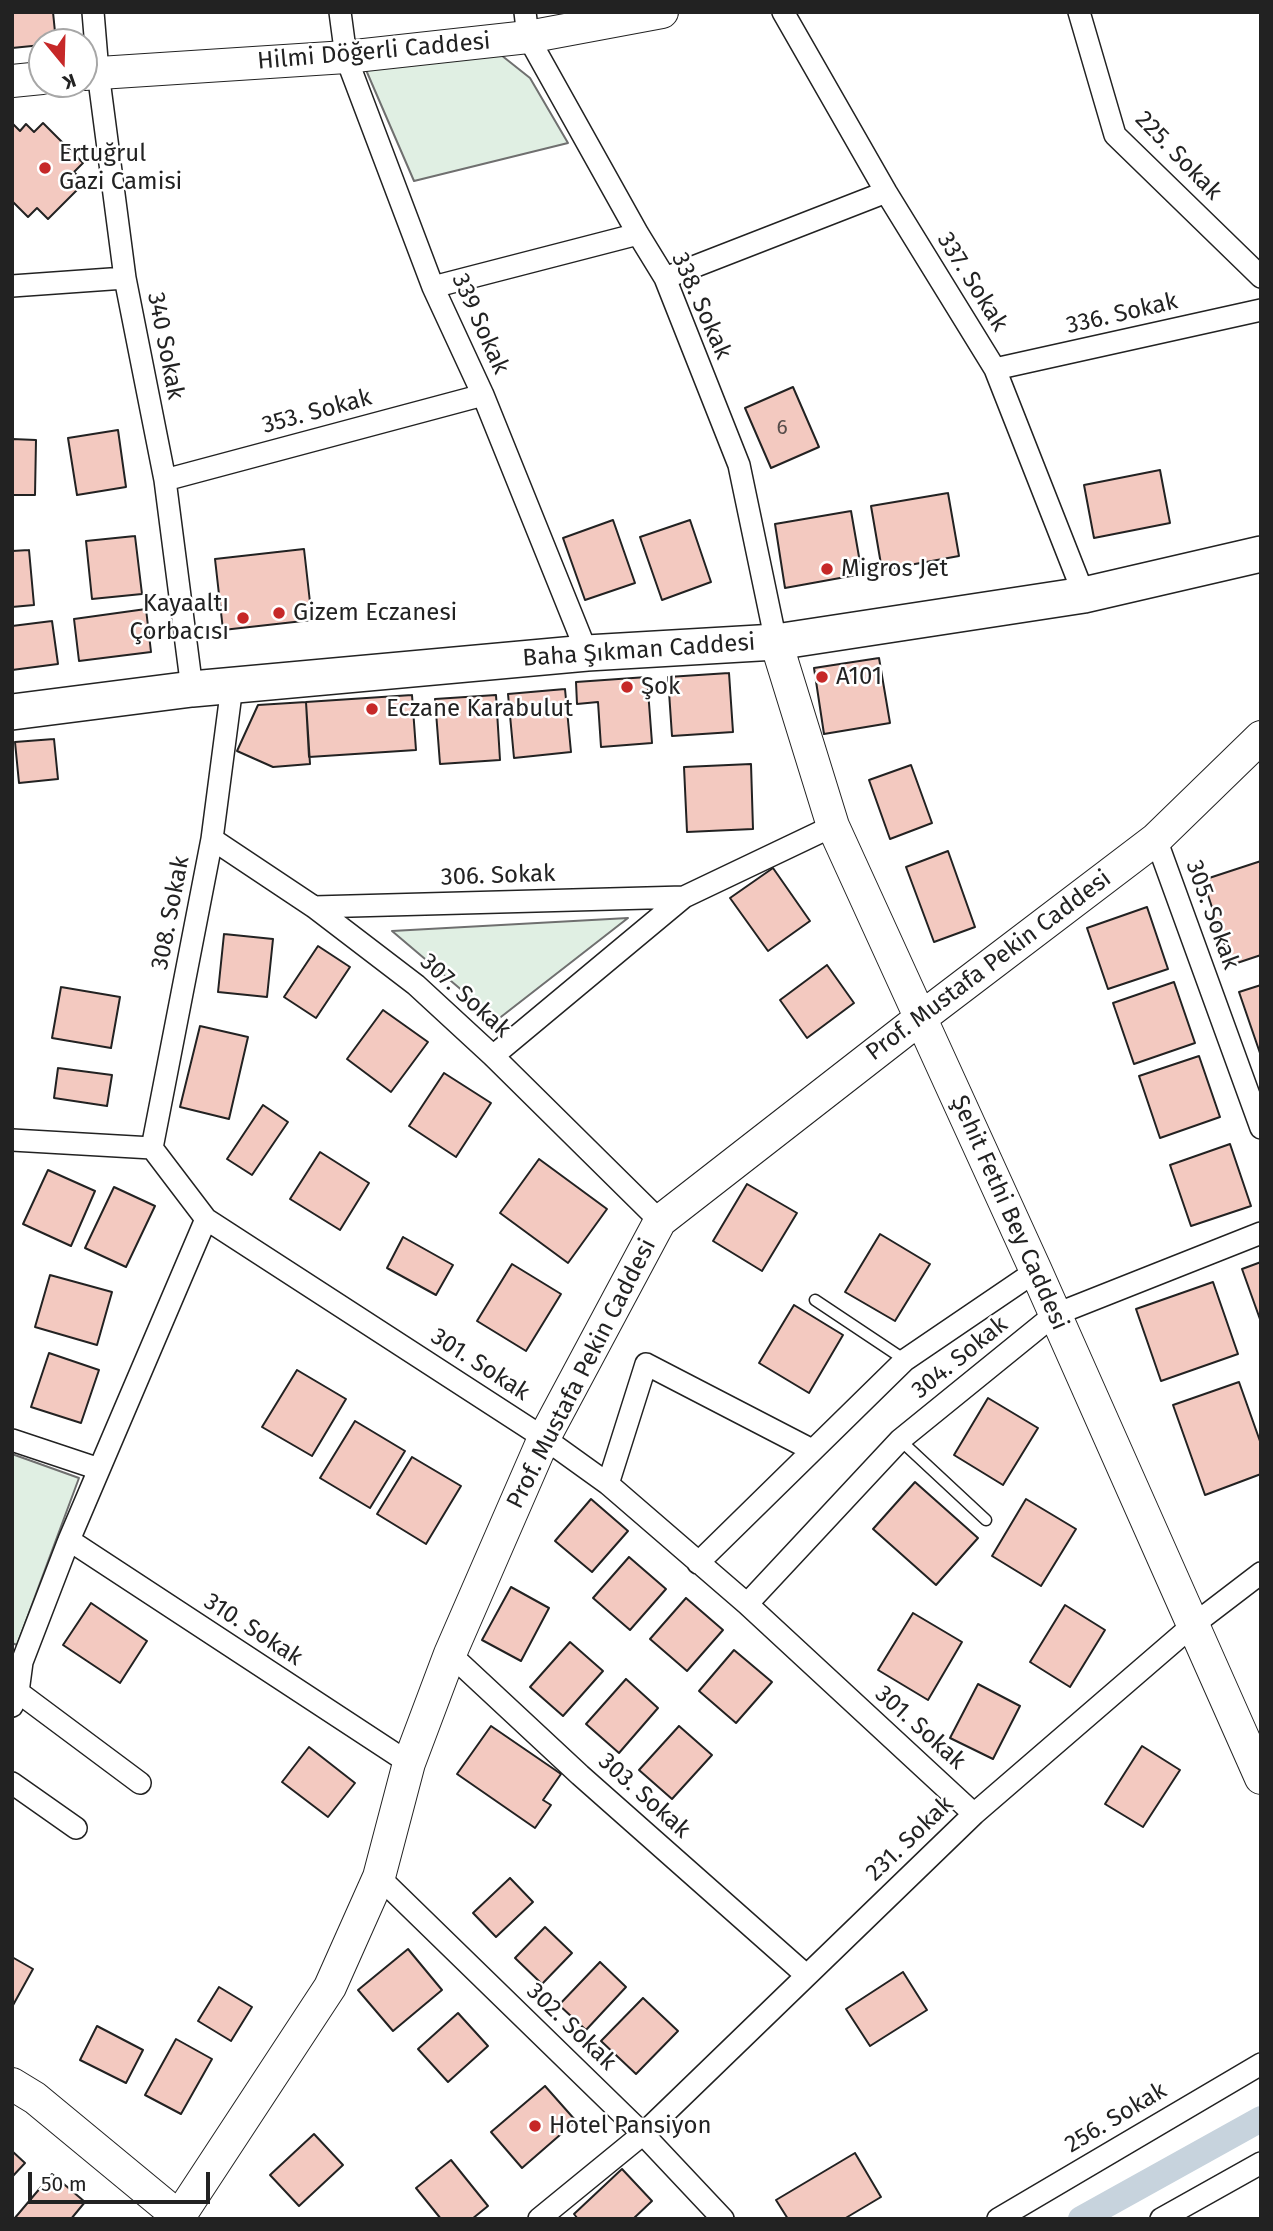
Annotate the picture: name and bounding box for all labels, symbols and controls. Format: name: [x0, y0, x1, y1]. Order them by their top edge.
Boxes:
street label: Hilmi Döğerli Caddesi: [256, 27, 492, 77]
north arrow: [28, 28, 98, 98]
text: K: [60, 69, 79, 94]
street label: 225. Sokak: [1129, 106, 1227, 206]
place label: Ertuğrul Gazi Camisi: [59, 140, 182, 196]
marker: Ertuğrul Gazi Camisi: [37, 160, 53, 176]
street label: 337. Sokak: [930, 227, 1014, 337]
street label: 338. Sokak: [665, 248, 737, 364]
street label: 339 Sokak: [445, 269, 515, 379]
street label: 336. Sokak: [1064, 287, 1180, 341]
street label: 340 Sokak: [140, 290, 190, 402]
street label: 353. Sokak: [259, 384, 375, 440]
house number: 6: [776, 415, 788, 441]
place label: Migros Jet: [841, 555, 948, 583]
marker: Migros Jet: [819, 561, 835, 577]
place label: Kayaaltı Çorbacısı: [129, 590, 229, 646]
place label: Gizem Eczanesi: [293, 599, 457, 627]
marker: Gizem Eczanesi: [271, 605, 287, 621]
marker: Kayaaltı Çorbacısı: [235, 610, 251, 626]
street label: Baha Şıkman Caddesi: [522, 628, 756, 674]
place label: A101: [836, 663, 882, 691]
marker: A101: [814, 669, 830, 685]
place label: Şok: [641, 673, 680, 701]
marker: Şok: [619, 679, 635, 695]
place label: Eczane Karabulut: [386, 695, 573, 723]
marker: Eczane Karabulut: [364, 701, 380, 717]
street label: 308. Sokak: [146, 854, 196, 972]
street label: 305. Sokak: [1179, 857, 1245, 973]
street label: 306. Sokak: [440, 860, 556, 892]
street label: Prof. Mustafa Pekin Caddesi: [861, 864, 1117, 1068]
street label: 307. Sokak: [414, 948, 516, 1044]
street label: Şehit Fethi Bey Caddesi: [944, 1091, 1074, 1335]
street label: Prof. Mustafa Pekin Caddesi: [501, 1234, 663, 1514]
street label: 304. Sokak: [906, 1311, 1014, 1405]
street label: 301. Sokak: [425, 1323, 535, 1407]
street label: 310. Sokak: [198, 1588, 308, 1672]
street label: 301. Sokak: [869, 1680, 971, 1776]
street label: 303. Sokak: [592, 1747, 696, 1845]
street label: 231. Sokak: [860, 1790, 960, 1888]
street label: 302. Sokak: [520, 1977, 622, 2077]
street label: 256. Sokak: [1060, 2077, 1172, 2159]
place label: Hotel Pansiyon: [549, 2112, 712, 2140]
marker: Hotel Pansiyon: [527, 2118, 543, 2134]
scale bar: [32, 2158, 214, 2202]
text: 50 m: [41, 2171, 87, 2197]

